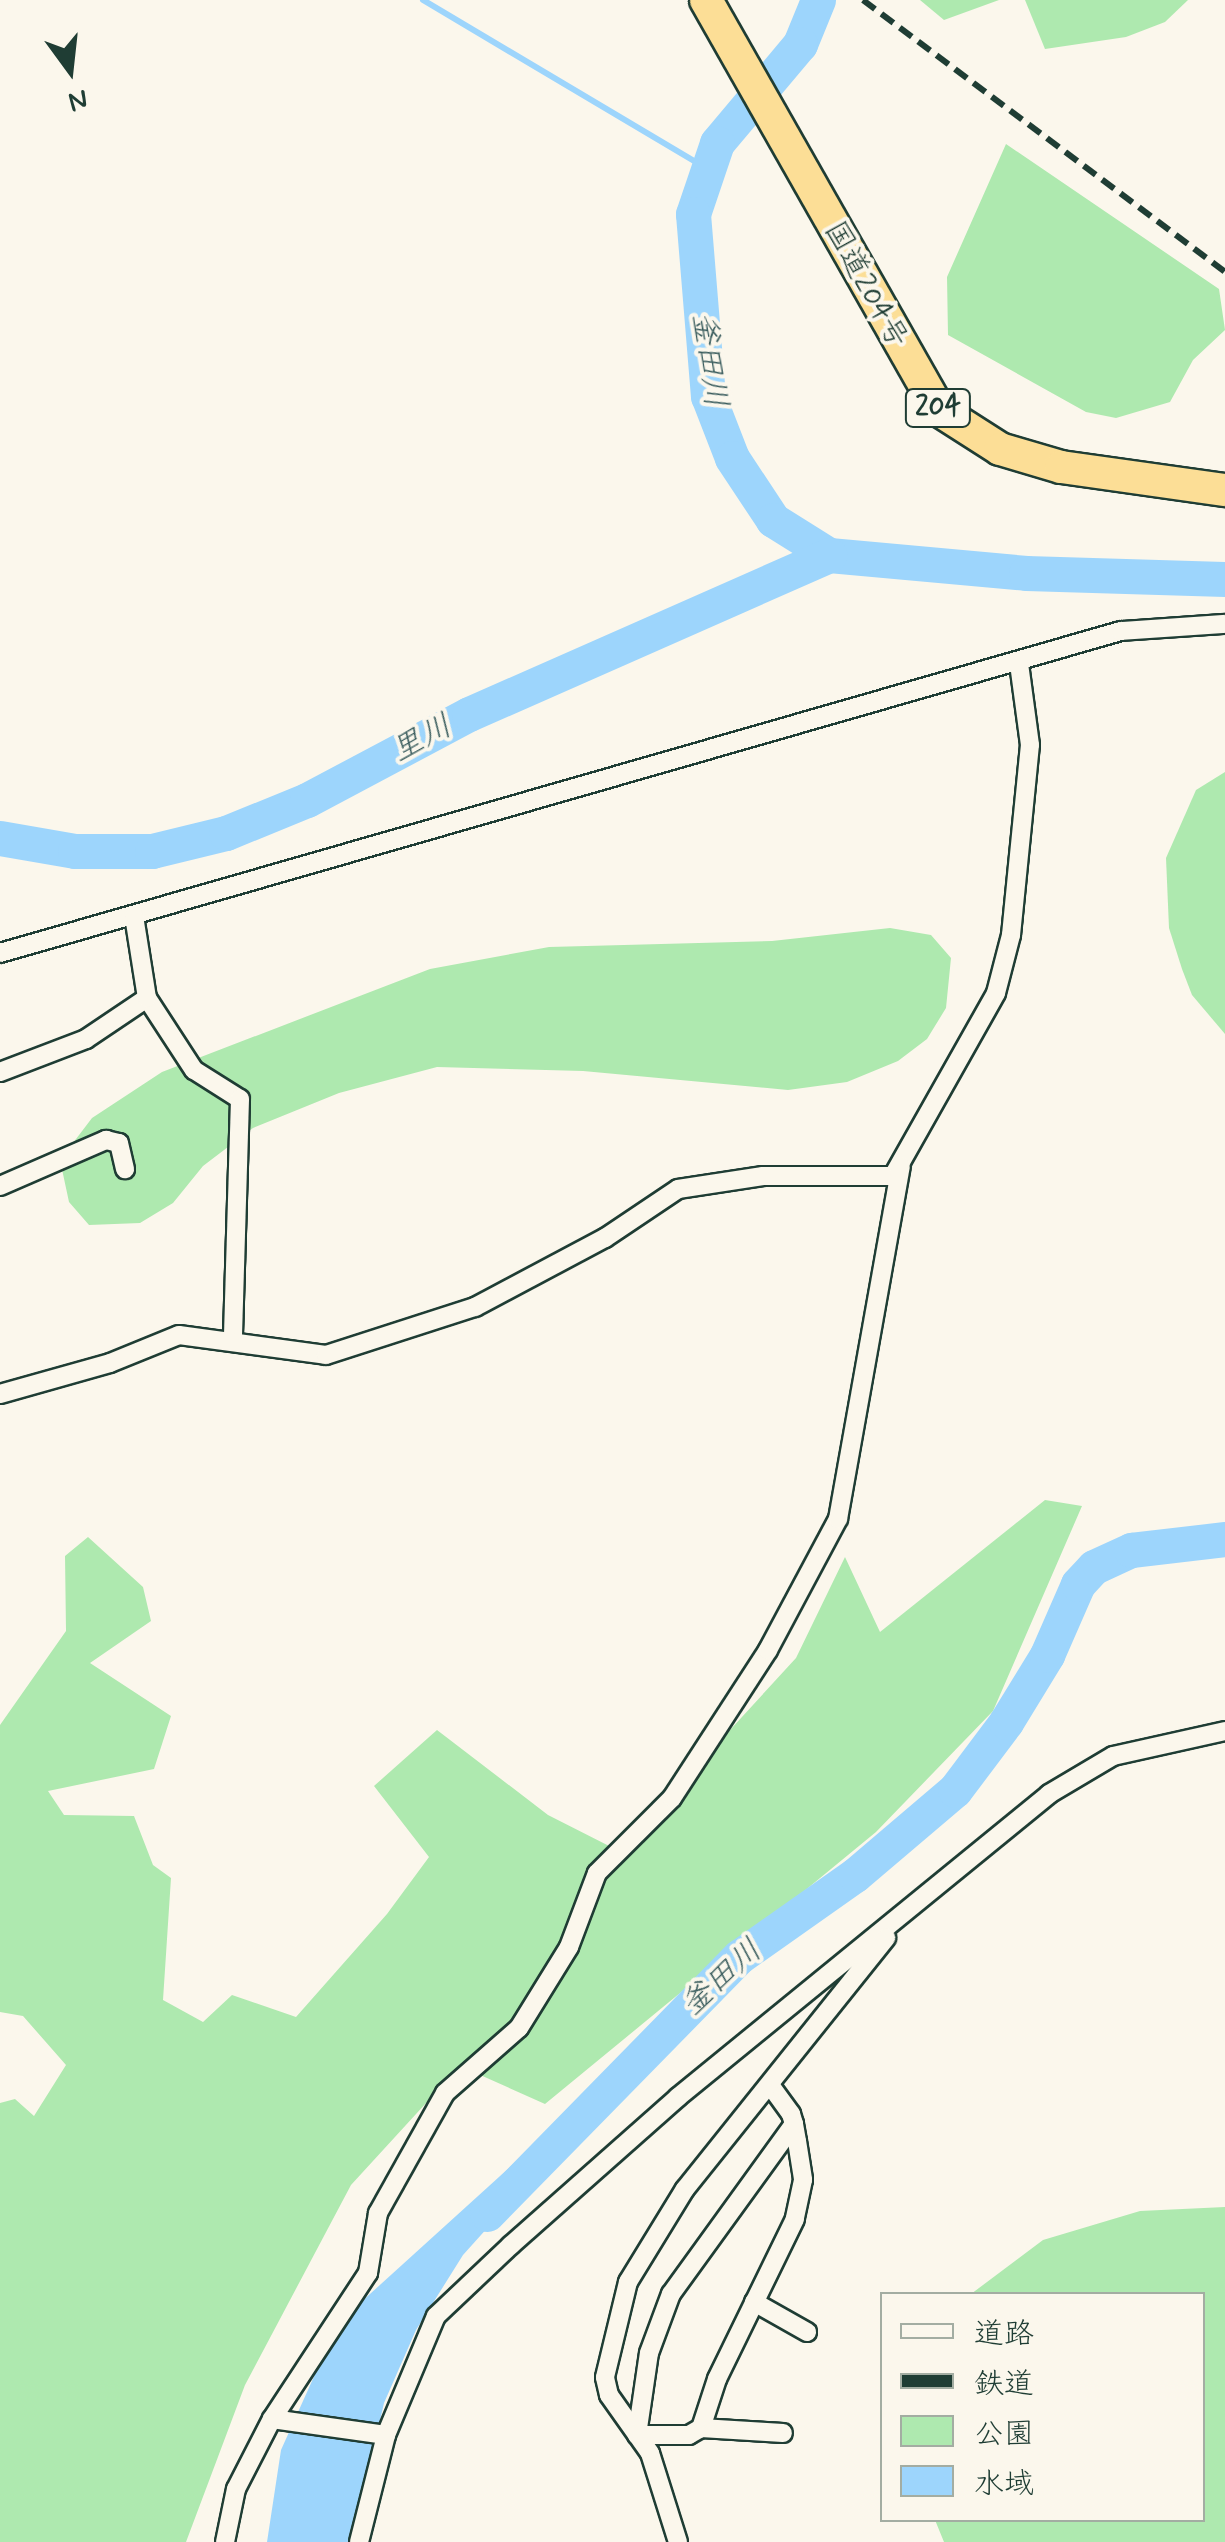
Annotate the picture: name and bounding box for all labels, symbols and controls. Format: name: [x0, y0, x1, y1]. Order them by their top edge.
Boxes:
north arrow: [20, 20, 120, 120]
text: N: [64, 79, 92, 120]
street label: 国道204号: [815, 215, 915, 355]
water label: 釜田川: [683, 310, 735, 410]
road number: 204: [903, 385, 973, 431]
water label: 里川: [385, 707, 459, 771]
water label: 釜田川: [673, 1932, 771, 2024]
legend: [880, 2292, 1205, 2522]
text: 道路: [974, 2315, 1034, 2354]
text: 鉄道: [974, 2365, 1034, 2404]
text: 公園: [974, 2415, 1034, 2454]
text: 水域: [974, 2465, 1034, 2504]

